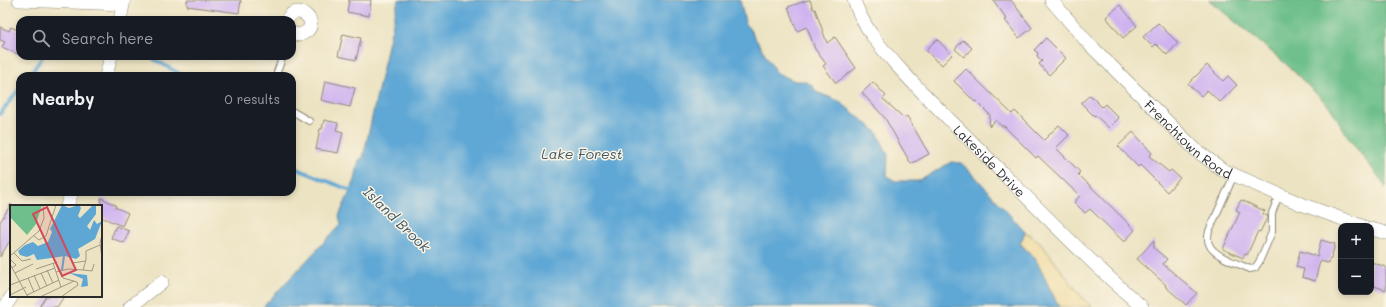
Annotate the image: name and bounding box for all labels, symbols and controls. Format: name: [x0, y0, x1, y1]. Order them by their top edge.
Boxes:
search box: [16, 16, 296, 60]
icon: search: [30, 27, 52, 49]
text: Search here: [62, 28, 153, 48]
text: Nearby: [32, 87, 94, 109]
text: 0 results: [225, 90, 280, 107]
street label: Frenchtown Road: [1141, 96, 1235, 182]
street label: Lakeside Drive: [951, 121, 1030, 200]
water label: Lake Forest: [541, 144, 623, 163]
water label: Island Brook: [359, 182, 435, 256]
inset map: [10, 205, 102, 297]
map controls: [1338, 223, 1374, 295]
button: +: [1338, 223, 1374, 259]
button: −: [1338, 259, 1374, 295]

